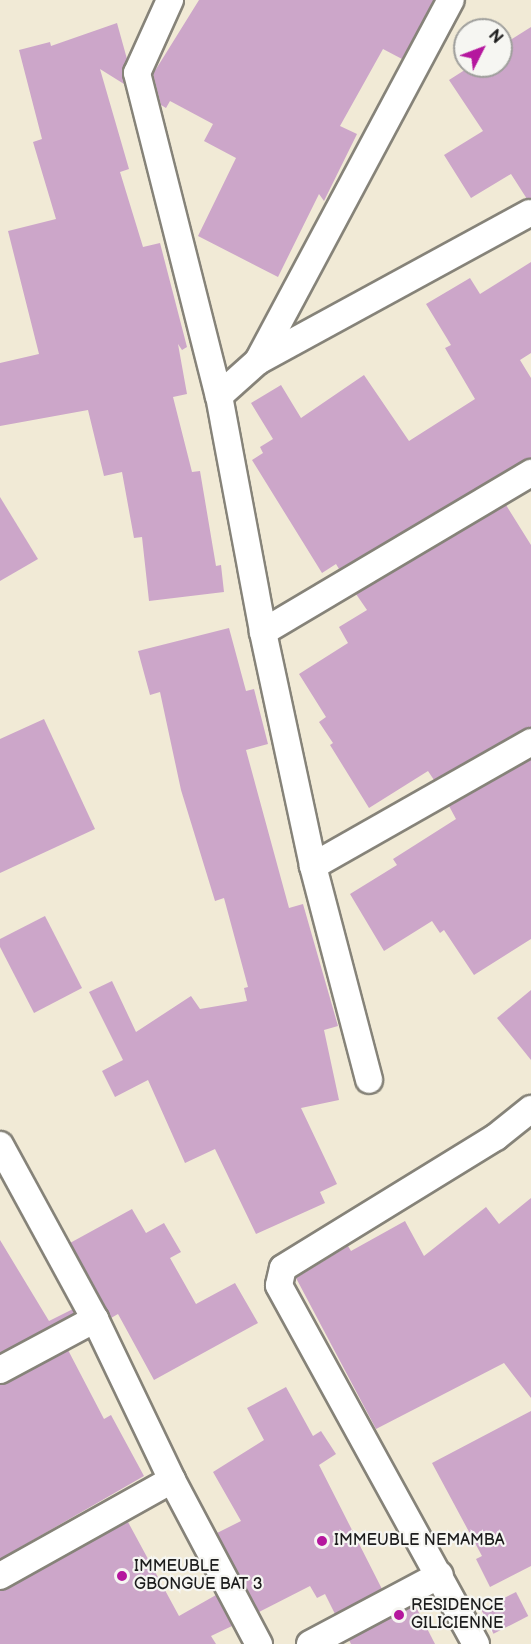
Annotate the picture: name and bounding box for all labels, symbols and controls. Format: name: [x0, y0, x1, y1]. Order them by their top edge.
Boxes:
north arrow: [453, 18, 513, 78]
text: N: [484, 26, 506, 48]
place label: IMMEUBLE NEMAMBA: [334, 1531, 505, 1551]
marker: IMMEUBLE NEMAMBA: [315, 1534, 329, 1548]
place label: IMMEUBLE GBONGUE BAT 3: [134, 1557, 263, 1595]
marker: IMMEUBLE GBONGUE BAT 3: [115, 1569, 129, 1583]
place label: RESIDENCE GILICIENNE: [411, 1596, 504, 1634]
marker: RESIDENCE GILICIENNE: [392, 1608, 406, 1622]

